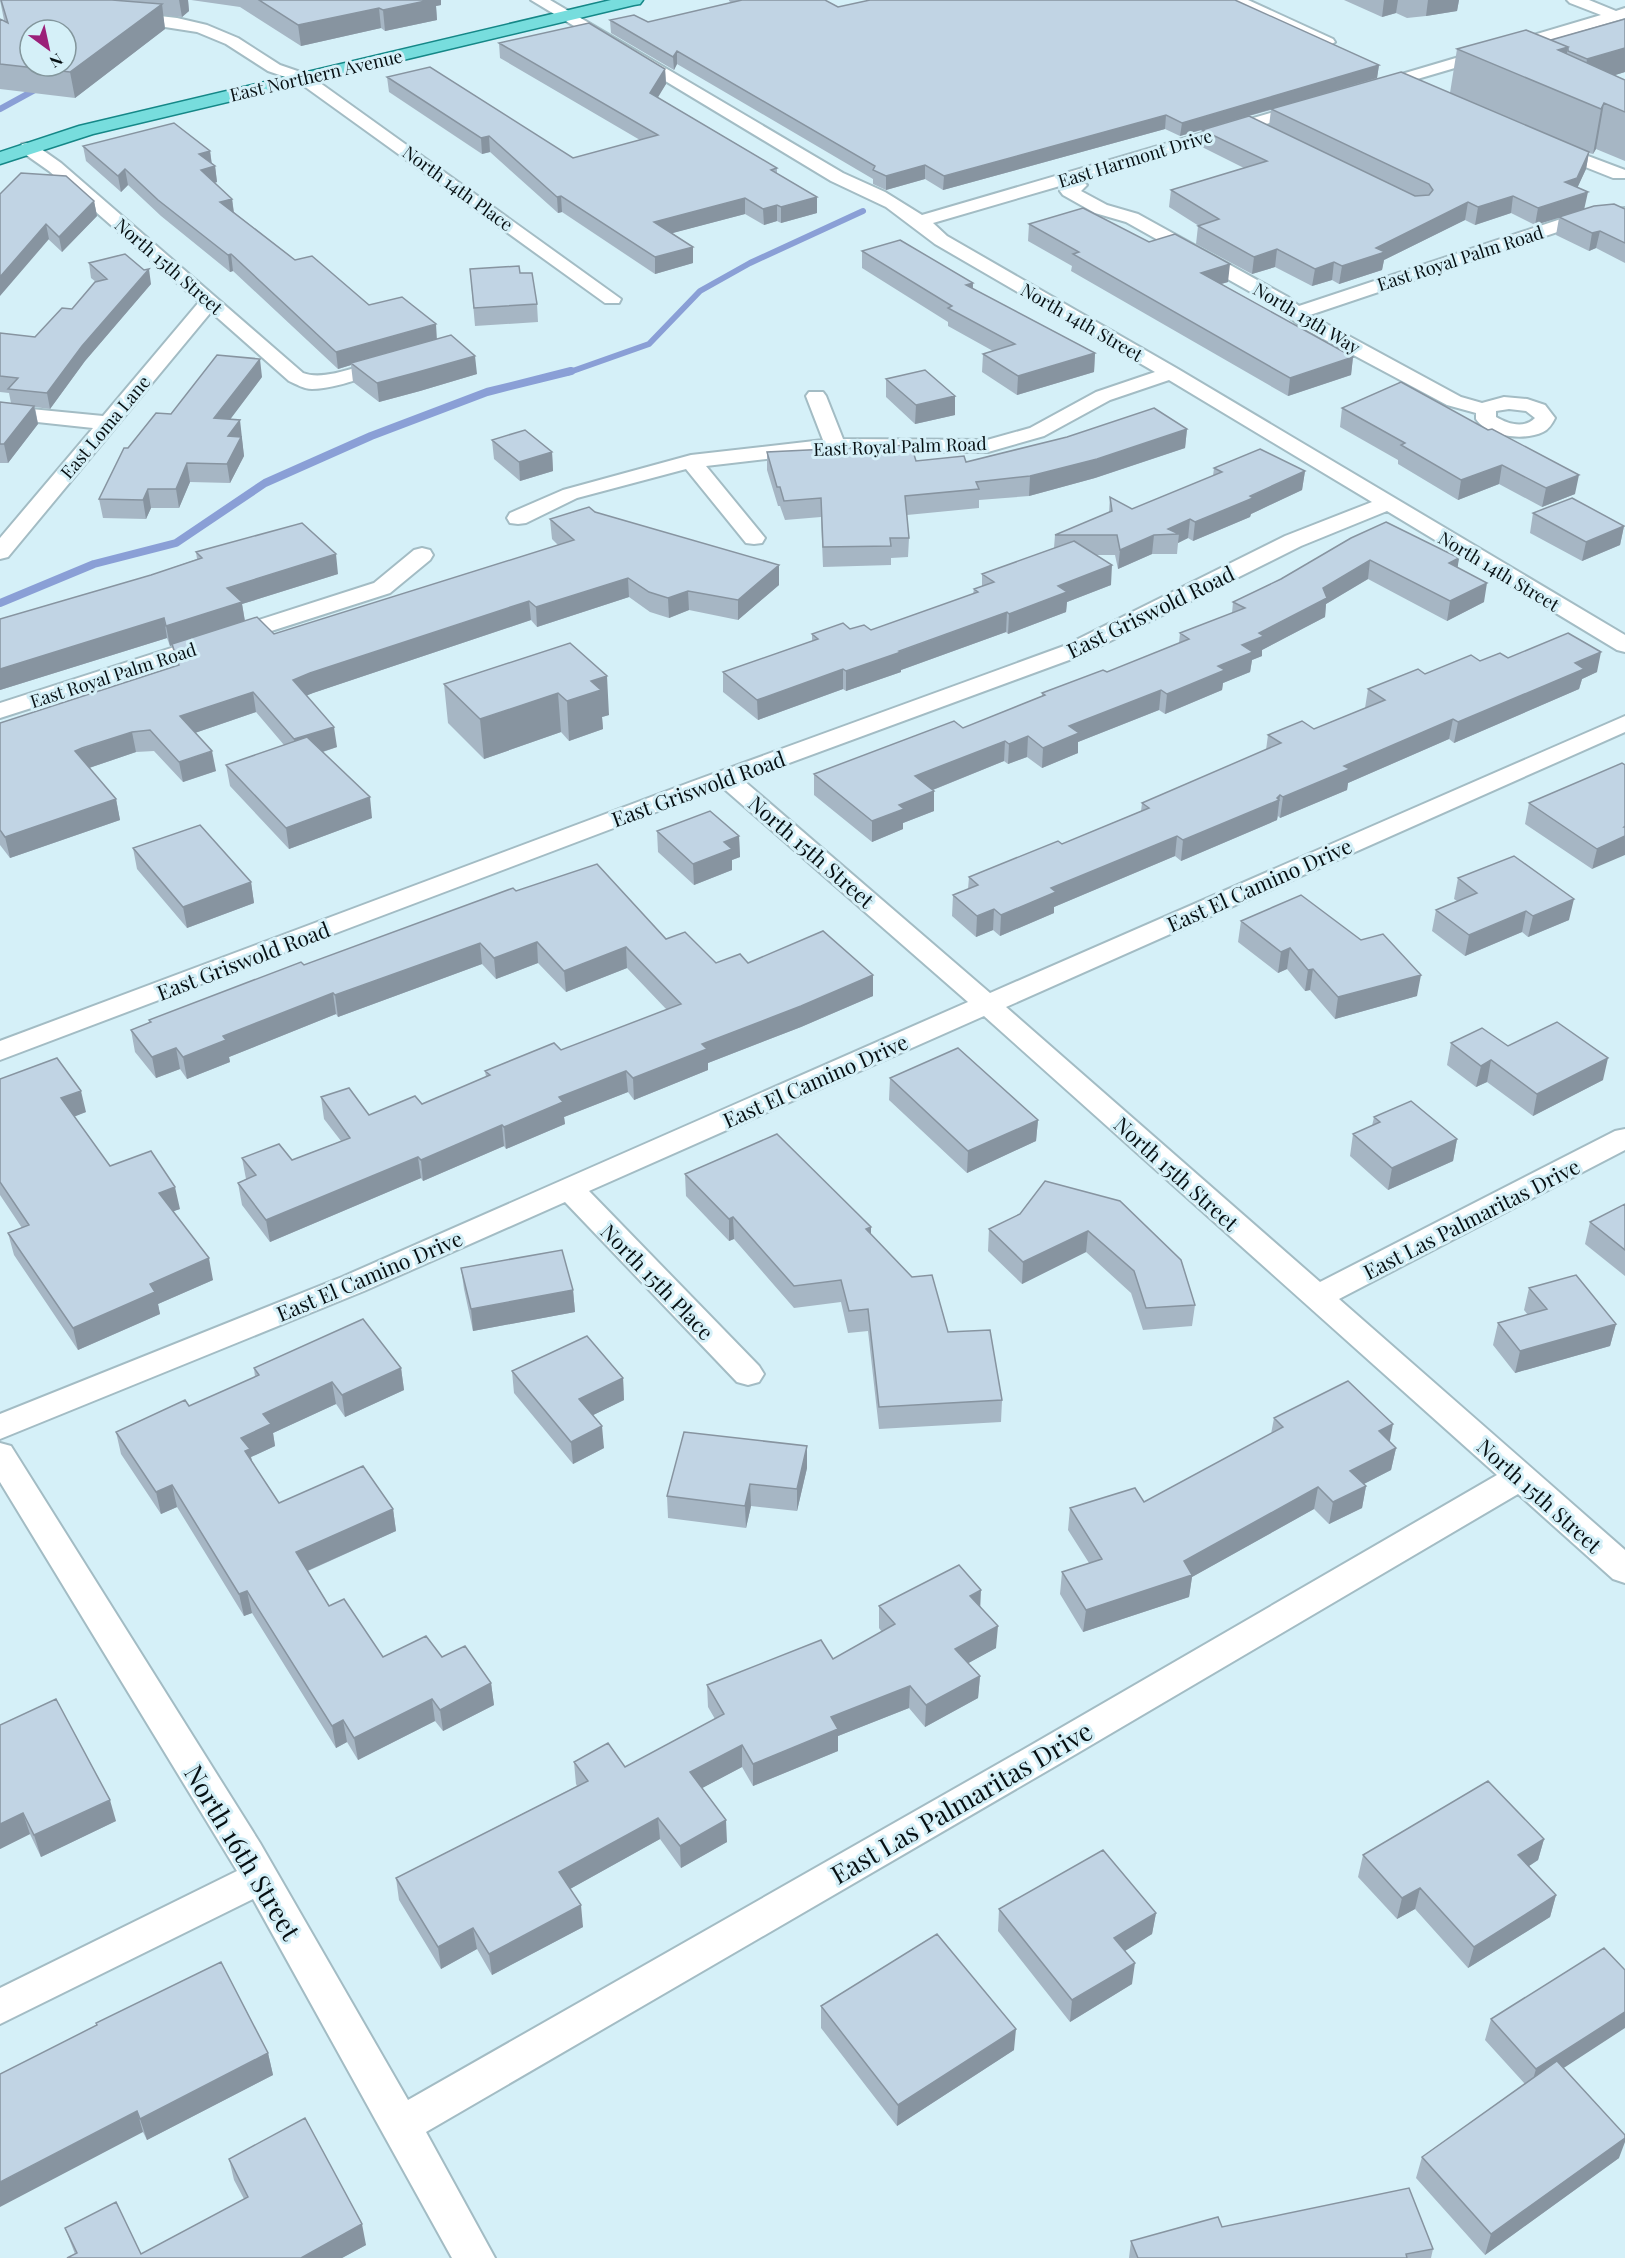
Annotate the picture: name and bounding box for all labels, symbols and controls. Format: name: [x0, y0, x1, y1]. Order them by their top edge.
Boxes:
north arrow: [18, 18, 78, 78]
street label: East Northern Avenue: [227, 43, 405, 107]
text: N: [46, 49, 67, 73]
street label: East Harmont Drive: [1055, 123, 1215, 193]
street label: North 14th Place: [398, 140, 518, 236]
street label: North 15th Street: [110, 213, 228, 320]
street label: East Royal Palm Road: [1374, 220, 1547, 296]
street label: North 14th Street: [1017, 277, 1148, 367]
street label: North 13th Way: [1249, 277, 1365, 359]
street label: East Loma Lane: [55, 370, 155, 484]
street label: East Royal Palm Road: [813, 431, 988, 461]
street label: North 14th Street: [1434, 525, 1564, 617]
street label: East Griswold Road: [1062, 558, 1238, 664]
street label: East Royal Palm Road: [27, 637, 200, 713]
street label: East Griswold Road: [607, 744, 789, 832]
street label: North 15th Street: [743, 789, 881, 914]
street label: East El Camino Drive: [1162, 831, 1356, 937]
street label: East Griswold Road: [153, 914, 333, 1006]
street label: East El Camino Drive: [718, 1027, 912, 1133]
street label: North 15th Street: [1109, 1110, 1245, 1237]
street label: East Las Palmaritas Drive: [1358, 1151, 1584, 1285]
street label: North 15th Place: [595, 1217, 721, 1345]
street label: East El Camino Drive: [272, 1223, 466, 1327]
street label: North 15th Street: [1472, 1432, 1608, 1559]
street label: East Las Palmaritas Drive: [824, 1713, 1098, 1891]
street label: North 16th Street: [177, 1758, 310, 1947]

